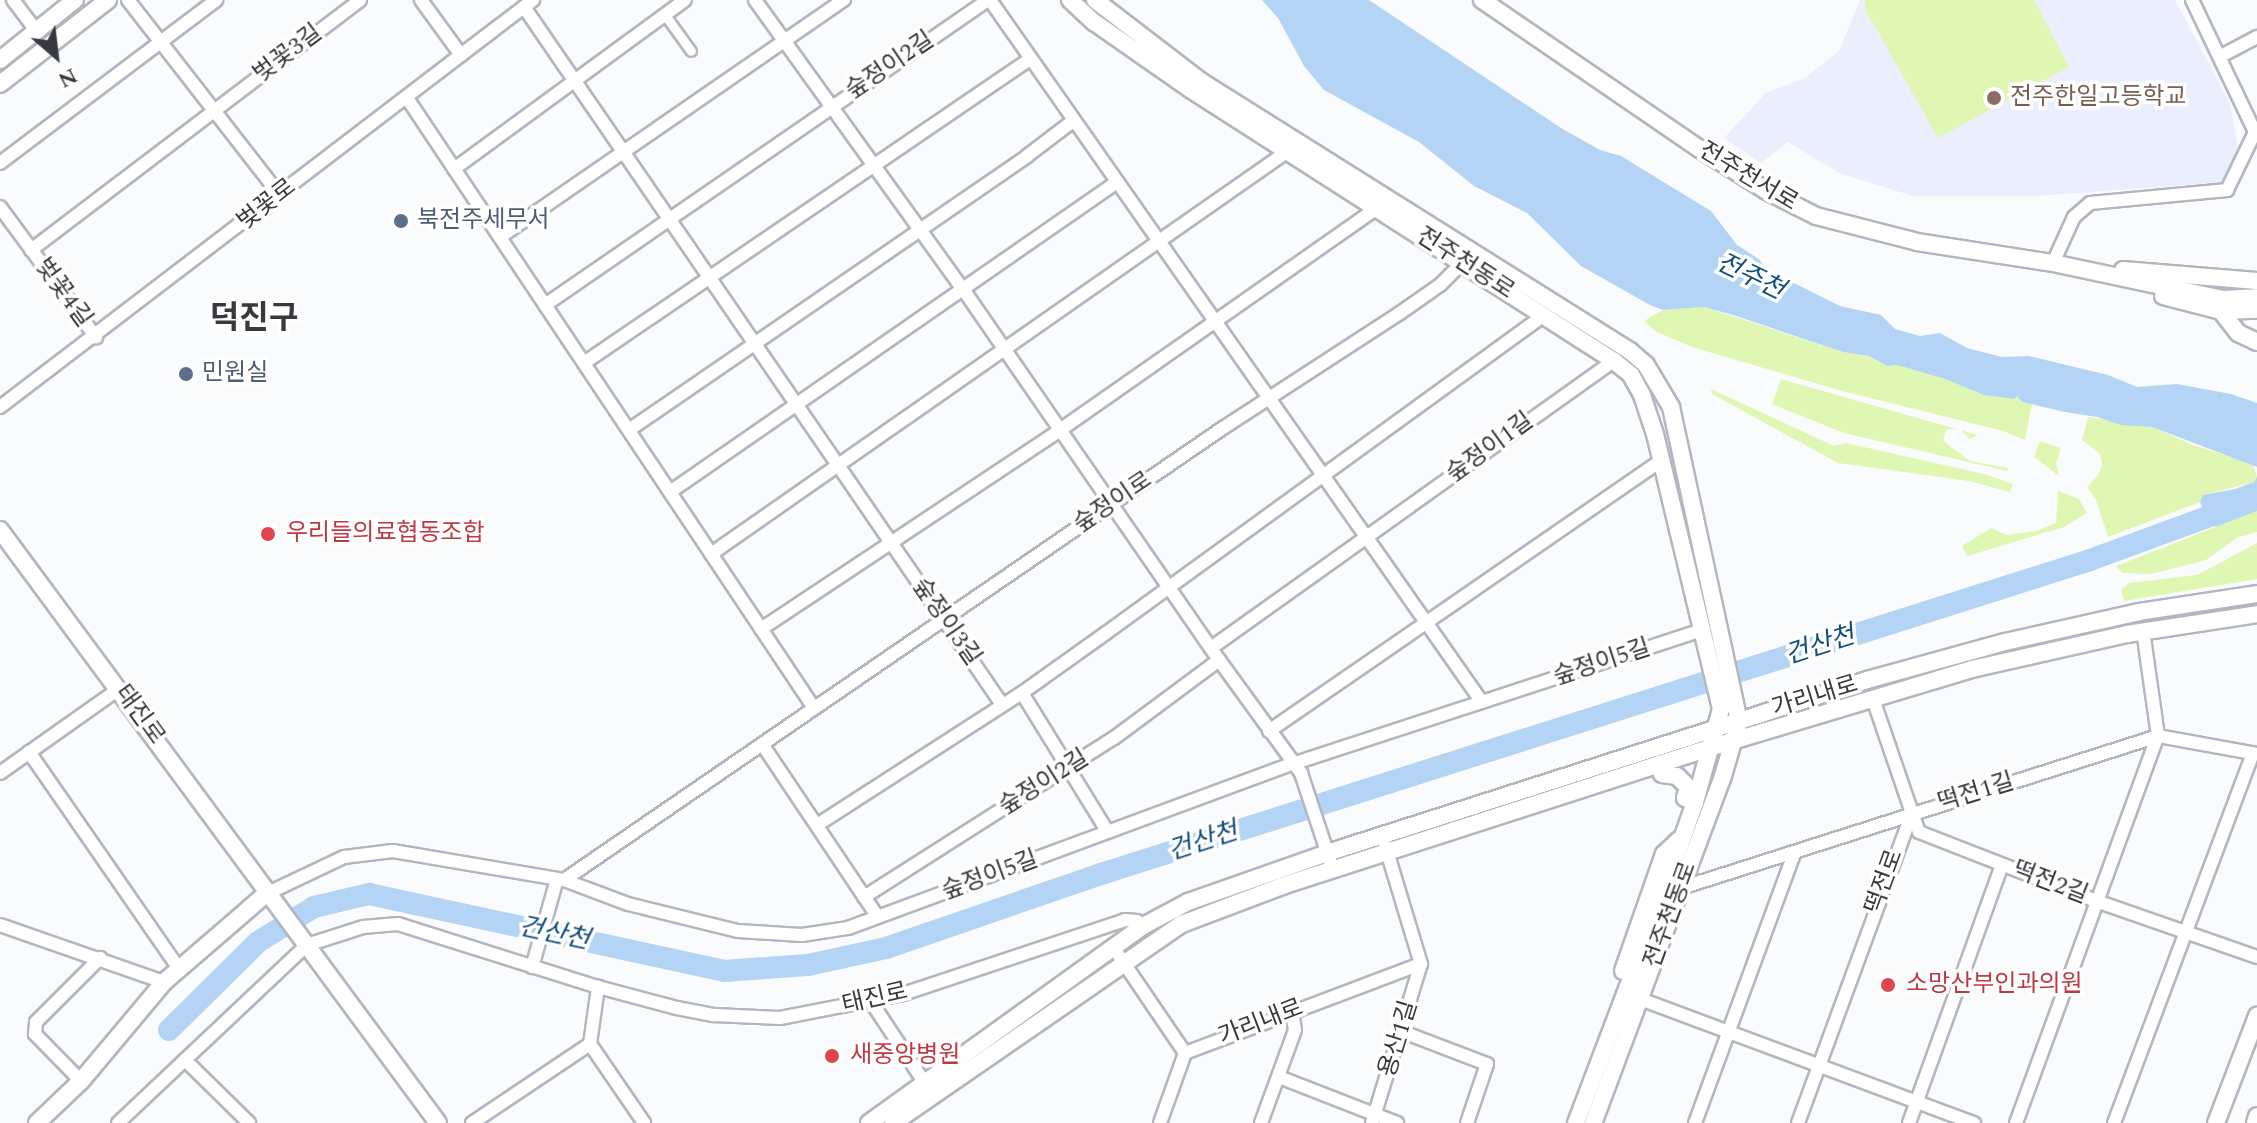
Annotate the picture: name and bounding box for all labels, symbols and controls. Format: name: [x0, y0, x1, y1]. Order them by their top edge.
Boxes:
north arrow: [16, 16, 96, 96]
street label: 벚꽃3길: [248, 19, 328, 89]
street label: 숲정이2길: [840, 26, 940, 106]
text: N: [52, 59, 83, 96]
place label: 전주한일고등학교: [2010, 84, 2187, 112]
marker: 전주한일고등학교: [1985, 89, 2003, 107]
street label: 전주천서로: [1693, 136, 1803, 218]
street label: 벚꽃로: [232, 173, 302, 237]
place label: 북전주세무서: [417, 207, 549, 235]
marker: 북전주세무서: [392, 212, 410, 230]
street label: 전주천동로: [1411, 222, 1519, 306]
water label: 전주천: [1711, 247, 1789, 307]
street label: 벚꽃4길: [28, 253, 98, 333]
district label: 덕진구: [210, 300, 298, 338]
place label: 민원실: [202, 360, 268, 388]
marker: 민원실: [177, 365, 195, 383]
street label: 숲정이1길: [1441, 407, 1539, 489]
street label: 숲정이로: [1068, 466, 1158, 540]
place label: 우리들의료협동조합: [286, 520, 485, 548]
marker: 우리들의료협동조합: [257, 523, 279, 545]
street label: 숲정이3길: [905, 573, 987, 671]
water label: 건산천: [1781, 620, 1859, 672]
street label: 숲정이5길: [1550, 634, 1654, 692]
street label: 가리내로: [1769, 670, 1861, 724]
street label: 태진로: [108, 680, 170, 750]
street label: 숲정이2길: [994, 744, 1094, 822]
street label: 떡전1길: [1934, 768, 2018, 818]
water label: 건산천: [1164, 816, 1242, 868]
street label: 숲정이5길: [938, 845, 1042, 907]
street label: 떡전로: [1860, 846, 1910, 918]
street label: 떡전2길: [2008, 856, 2092, 910]
street label: 전주천동로: [1639, 858, 1703, 972]
water label: 건산천: [516, 911, 592, 957]
place label: 소망산부인과의원: [1906, 971, 2083, 999]
marker: 소망산부인과의원: [1877, 974, 1899, 996]
street label: 태진로: [839, 978, 911, 1020]
street label: 가리내로: [1215, 994, 1307, 1052]
street label: 용산1길: [1374, 997, 1424, 1081]
place label: 새중앙병원: [850, 1042, 960, 1070]
marker: 새중앙병원: [821, 1045, 843, 1067]

